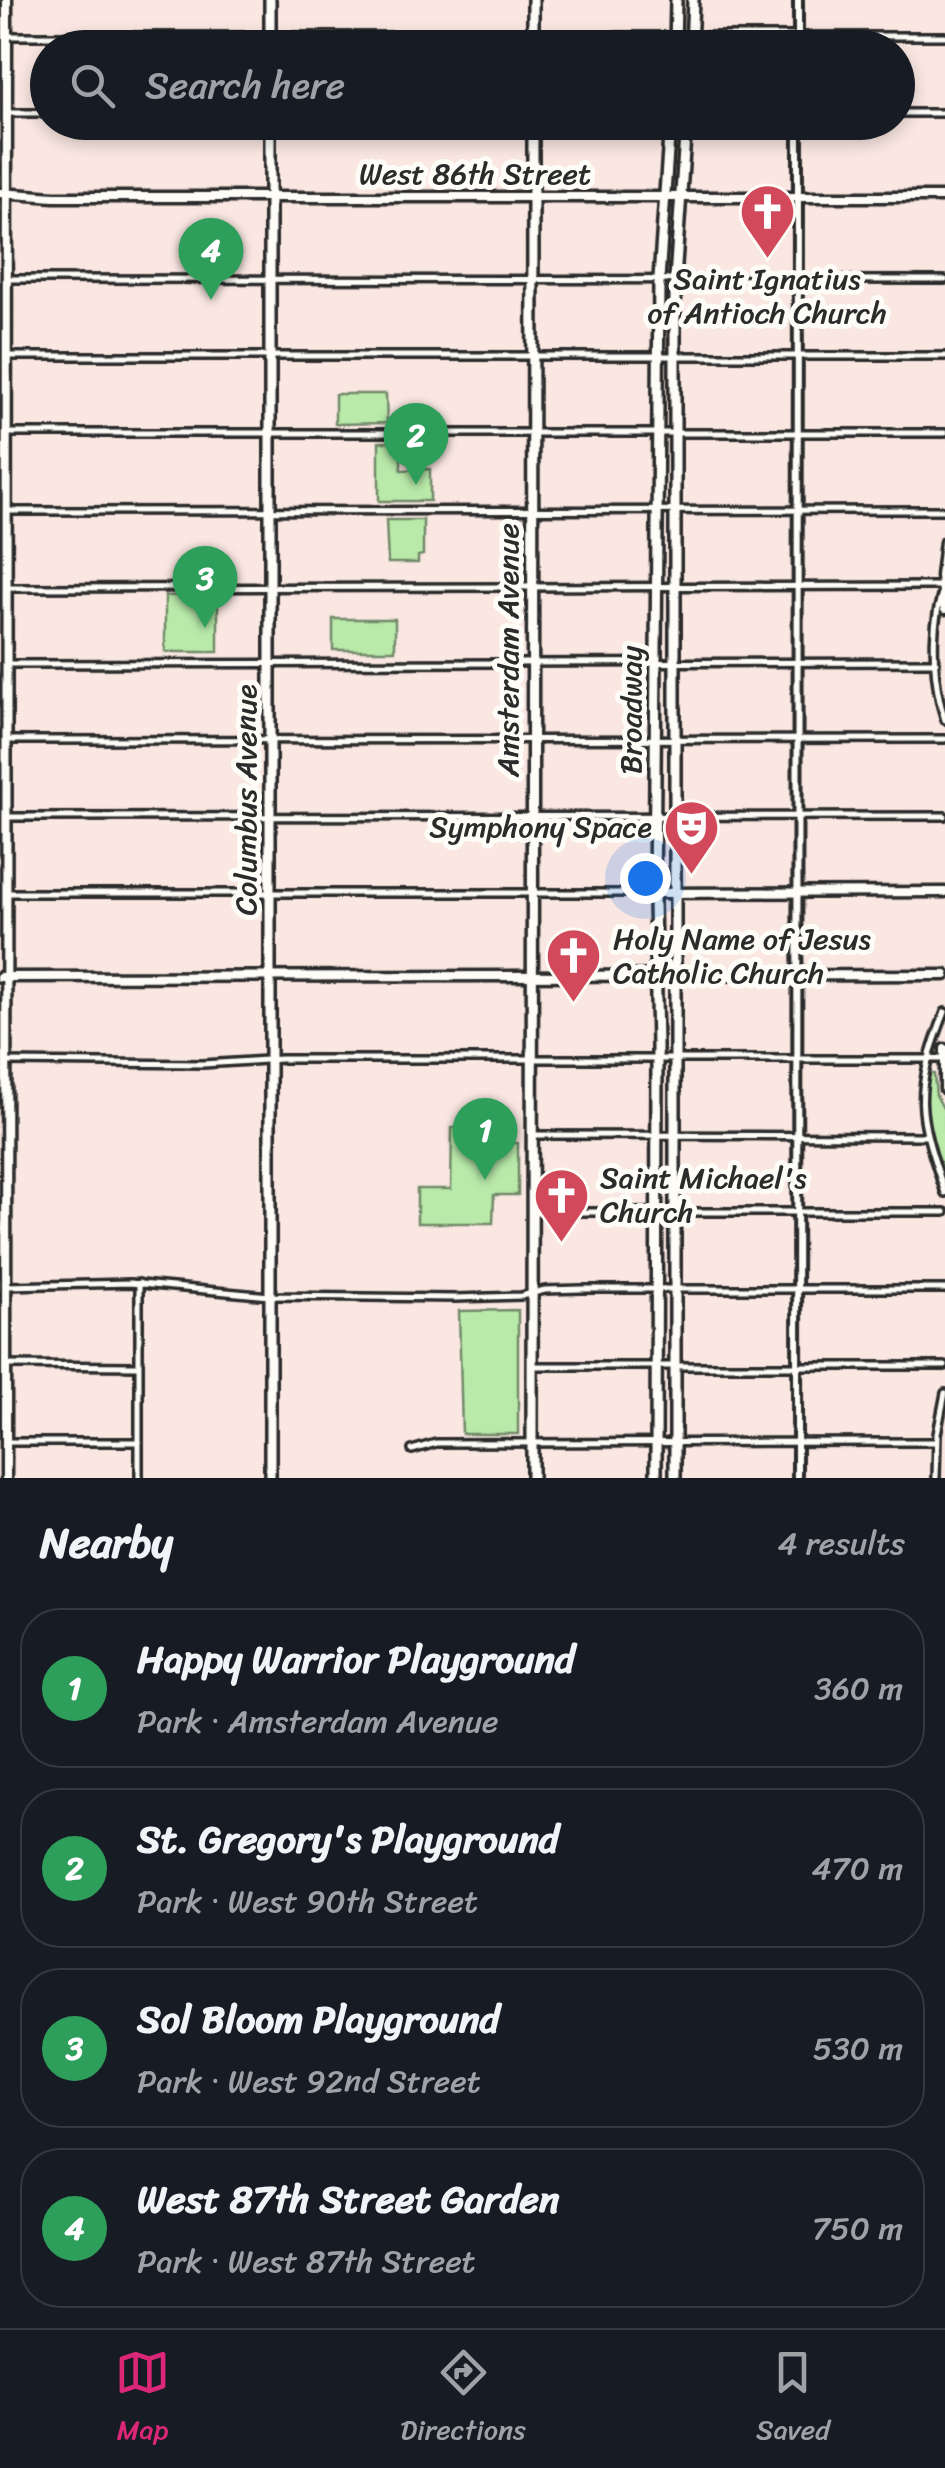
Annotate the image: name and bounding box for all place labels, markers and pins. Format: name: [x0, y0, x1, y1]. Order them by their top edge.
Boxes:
church icon: Saint Ignatius of Antioch Church: [737, 181, 797, 260]
pin: 4: [178, 218, 244, 300]
place label: Saint Ignatius of Antioch Church: [647, 252, 887, 340]
pin: 2: [384, 402, 448, 485]
pin: 3: [172, 546, 238, 628]
theatre icon: Symphony Space: [661, 797, 721, 876]
place label: Symphony Space: [429, 800, 652, 854]
place label: Holy Name of Jesus Catholic Church: [613, 912, 872, 1000]
church icon: Holy Name of Jesus Catholic Church: [544, 926, 604, 1005]
pin: 1: [452, 1098, 518, 1180]
place label: Saint Michael's Church: [600, 1151, 807, 1239]
church icon: Saint Michael's Church: [531, 1165, 591, 1244]

